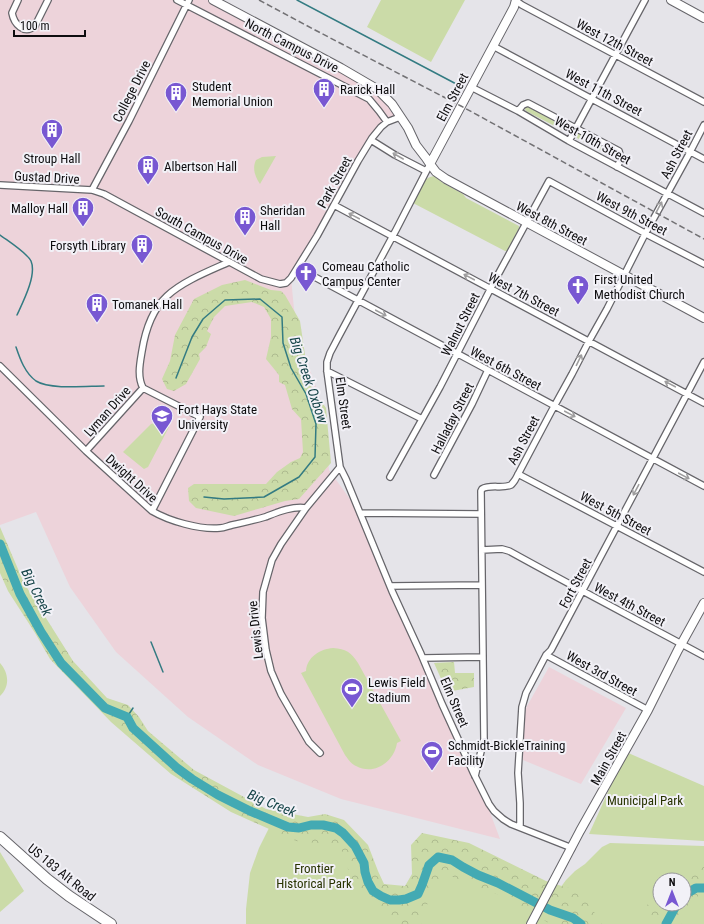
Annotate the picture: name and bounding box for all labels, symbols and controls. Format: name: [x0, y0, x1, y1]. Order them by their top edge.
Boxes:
scale bar: [14, 12, 85, 38]
street label: North Campus Drive: [243, 15, 341, 75]
street label: West 12th Street: [574, 16, 656, 69]
text: 100 m: [20, 19, 50, 33]
street label: College Drive: [109, 58, 153, 125]
street label: West 11th Street: [563, 66, 645, 119]
street label: Elm Street: [433, 70, 471, 124]
building icon: Rarick Hall: [311, 76, 337, 109]
place label: Student Memorial Union: [192, 79, 273, 109]
building icon: Student Memorial Union: [163, 80, 189, 113]
place label: Rarick Hall: [340, 82, 395, 97]
street label: West 10th Street: [552, 113, 634, 168]
building icon: Stroup Hall: [39, 117, 65, 150]
street label: Ash Street: [657, 127, 696, 181]
place label: Stroup Hall: [24, 151, 80, 166]
one-way arrow: [392, 152, 404, 160]
building icon: Albertson Hall: [135, 153, 161, 186]
street label: Park Street: [314, 154, 355, 211]
place label: Albertson Hall: [164, 159, 237, 174]
street label: Gustad Drive: [14, 168, 80, 187]
street label: West 9th Street: [594, 188, 670, 239]
building icon: Malloy Hall: [70, 195, 96, 228]
street label: West 8th Street: [514, 198, 590, 249]
place label: Malloy Hall: [11, 201, 68, 216]
one-way arrow: [656, 202, 664, 214]
place label: Sheridan Hall: [260, 203, 305, 233]
street label: South Campus Drive: [153, 204, 251, 267]
building icon: Sheridan Hall: [232, 204, 258, 237]
one-way arrow: [348, 211, 360, 219]
building icon: Forsyth Library: [129, 232, 155, 265]
place label: Forsyth Library: [50, 238, 127, 253]
place label: Comeau Catholic Campus Center: [322, 259, 410, 289]
church icon: Comeau Catholic Campus Center: [293, 260, 319, 293]
street label: West 7th Street: [486, 269, 562, 320]
one-way arrow: [463, 272, 475, 280]
place label: First United Methodist Church: [594, 272, 685, 302]
church icon: First United Methodist Church: [565, 273, 591, 306]
street label: Walnut Street: [438, 290, 483, 358]
building icon: Tomanek Hall: [84, 291, 110, 324]
place label: Tomanek Hall: [112, 297, 182, 312]
one-way arrow: [375, 310, 387, 317]
water label: Big Creek Oxbow: [287, 335, 332, 427]
street label: West 6th Street: [468, 343, 544, 394]
one-way arrow: [576, 354, 584, 366]
street label: Elm Street: [332, 376, 355, 430]
street label: Halladay Street: [428, 380, 477, 456]
one-way arrow: [664, 380, 676, 388]
street label: Lyman Drive: [81, 383, 134, 439]
place label: Fort Hays State University: [178, 402, 257, 432]
school or university icon: Fort Hays State University: [149, 403, 175, 436]
one-way arrow: [564, 411, 576, 419]
street label: Ash Street: [504, 413, 543, 467]
street label: Dwight Drive: [103, 451, 161, 505]
one-way arrow: [678, 473, 690, 480]
one-way arrow: [632, 484, 640, 496]
street label: West 5th Street: [578, 488, 654, 539]
street label: Fort Street: [556, 556, 595, 611]
water label: Big Creek: [18, 566, 56, 619]
street label: West 4th Street: [592, 579, 668, 630]
street label: Lewis Drive: [245, 600, 266, 660]
street label: West 3rd Street: [564, 648, 640, 699]
place label: Lewis Field Stadium: [368, 675, 425, 705]
street label: Elm Street: [437, 675, 472, 730]
sports icon: Lewis Field Stadium: [339, 676, 365, 709]
street label: Main Street: [588, 729, 629, 788]
place label: Schmidt-BickleTraining Facility: [448, 738, 566, 768]
sports icon: Schmidt-BickleTraining Facility: [419, 739, 445, 772]
water label: Big Creek: [245, 786, 299, 820]
park label: Municipal Park: [607, 793, 683, 808]
street label: US 183 Alt Road: [25, 841, 99, 904]
park label: Frontier Historical Park: [276, 861, 352, 891]
north arrow: [652, 872, 692, 912]
text: N: [669, 876, 676, 889]

